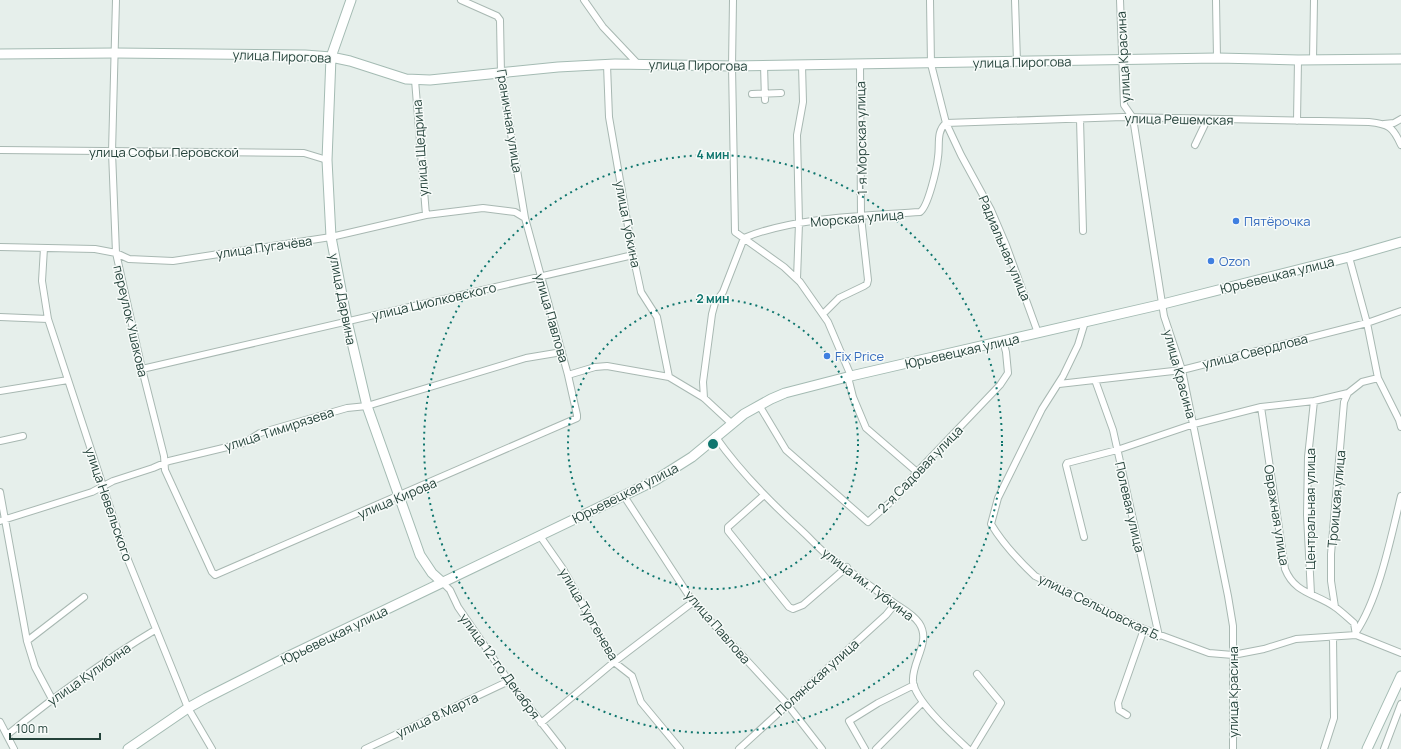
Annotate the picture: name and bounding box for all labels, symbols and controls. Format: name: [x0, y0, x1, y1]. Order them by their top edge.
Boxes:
street label: улица Красина: [1112, 11, 1134, 103]
street label: улица Пирогова: [232, 45, 332, 67]
street label: улица Пирогова: [972, 52, 1072, 72]
street label: улица Пирогова: [648, 55, 748, 75]
street label: Граничная улица: [493, 68, 527, 174]
street label: 1-я Морская улица: [851, 81, 871, 195]
street label: улица Щедрина: [408, 99, 432, 197]
street label: улица Решемская: [1124, 109, 1234, 129]
street label: улица Софьи Перовской: [89, 143, 239, 161]
text: 4 мин: [696, 146, 730, 163]
street label: улица Губкина: [611, 179, 645, 269]
street label: Радиальная улица: [975, 192, 1035, 304]
street label: Морская улица: [810, 205, 904, 231]
place label: Пятёрочка: [1244, 212, 1310, 230]
marker: Пятёрочка: [1231, 216, 1241, 226]
street label: улица Пугачёва: [215, 231, 313, 263]
street label: улица Дарвина: [325, 252, 361, 346]
street label: Юрьевецкая улица: [1218, 252, 1336, 298]
place label: Ozon: [1219, 252, 1250, 270]
marker: Ozon: [1206, 256, 1216, 266]
street label: переулок Ушакова: [109, 263, 153, 379]
street label: улица Павлова: [531, 271, 573, 365]
street label: улица Циолковского: [370, 278, 498, 324]
text: 2 мин: [696, 290, 730, 307]
street label: улица Красина: [1159, 327, 1201, 421]
street label: Юрьевецкая улица: [903, 329, 1021, 373]
street label: улица Свердлова: [1200, 329, 1310, 373]
place label: Fix Price: [835, 347, 885, 365]
marker: Fix Price: [822, 351, 832, 361]
street label: улица Тимирязева: [222, 403, 336, 455]
street label: 2-я Садовая улица: [873, 421, 967, 517]
centre of rings: [706, 437, 720, 451]
street label: улица Невельского: [81, 445, 137, 564]
street label: Центральная улица: [1301, 448, 1319, 570]
street label: Троицкая улица: [1323, 449, 1349, 549]
street label: Юрьевецкая улица: [569, 458, 681, 528]
street label: Полевая улица: [1111, 460, 1149, 554]
street label: Овражная улица: [1260, 463, 1294, 567]
street label: улица Кирова: [355, 473, 439, 523]
street label: улица им. Губкина: [818, 543, 918, 625]
street label: улица Тургенева: [555, 565, 623, 663]
street label: улица Сельцовская Б.: [1035, 569, 1165, 645]
street label: улица Павлова: [681, 586, 755, 668]
street label: Юрьевецкая улица: [278, 601, 390, 669]
street label: улица 12-го Декабря: [455, 609, 545, 723]
street label: Полянская улица: [771, 635, 863, 719]
street label: улица Кулибина: [44, 639, 134, 709]
street label: улица Красина: [1224, 646, 1242, 738]
street label: улица 8 Марта: [393, 688, 481, 742]
scale bar: [10, 715, 100, 741]
text: 100 m: [16, 720, 48, 737]

